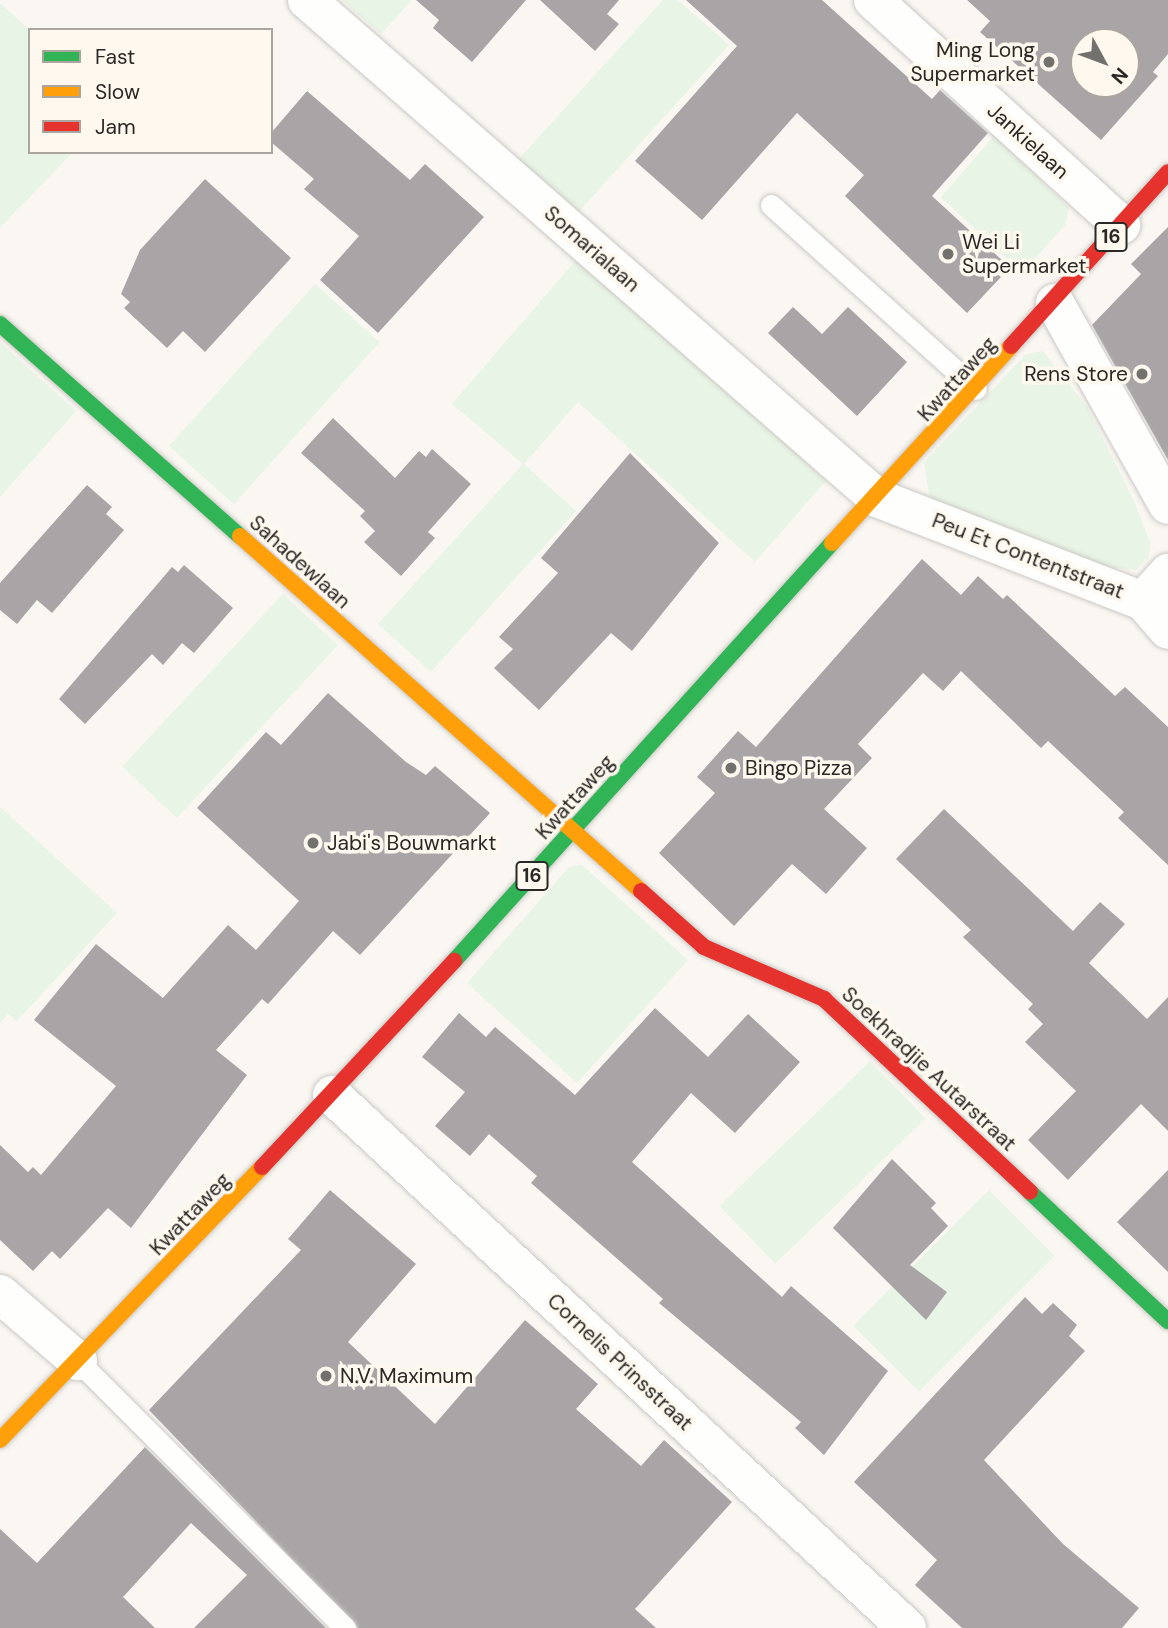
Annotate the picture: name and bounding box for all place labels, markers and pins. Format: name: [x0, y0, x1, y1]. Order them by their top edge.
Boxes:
place label: Ming Long Supermarket: [910, 37, 1035, 87]
marker: Ming Long Supermarket: [1041, 54, 1057, 70]
place label: Wei Li Supermarket: [962, 229, 1087, 279]
marker: Wei Li Supermarket: [940, 246, 956, 262]
place label: Rens Store: [1024, 361, 1128, 387]
marker: Rens Store: [1134, 366, 1150, 382]
place label: Bingo Pizza: [745, 755, 852, 781]
marker: Bingo Pizza: [723, 760, 739, 776]
place label: Jabi's Bouwmarkt: [327, 830, 496, 856]
marker: Jabi's Bouwmarkt: [305, 835, 321, 851]
place label: N.V. Maximum: [340, 1363, 473, 1389]
marker: N.V. Maximum: [318, 1368, 334, 1384]

